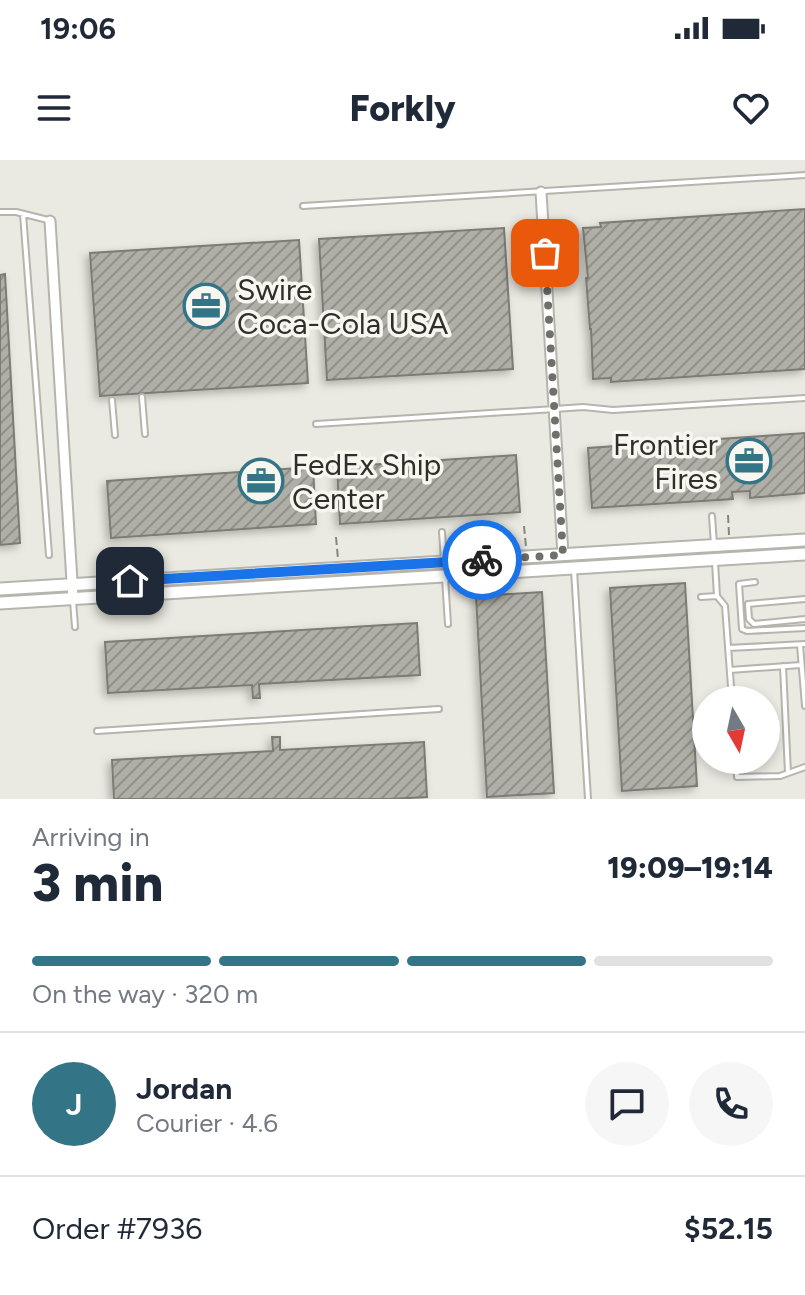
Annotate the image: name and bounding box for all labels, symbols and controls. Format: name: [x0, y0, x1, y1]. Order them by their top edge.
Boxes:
text: 19:06: [40, 10, 116, 47]
icon: menu: [32, 86, 76, 130]
icon: heart: [729, 86, 773, 130]
text: Forkly: [349, 87, 456, 130]
pin: [511, 219, 579, 287]
icon: bag: [523, 231, 567, 275]
place label: Swire Coca-Cola USA: [237, 271, 449, 342]
office icon: Swire Coca-Cola USA: [182, 282, 230, 330]
place label: Frontier Fires: [613, 426, 718, 497]
office icon: Frontier Fires: [725, 437, 773, 485]
place label: FedEx Ship Center: [292, 446, 441, 517]
office icon: FedEx Ship Center: [237, 457, 285, 505]
courier: [442, 520, 522, 600]
icon: bike: [460, 538, 504, 582]
pin: [96, 547, 164, 615]
icon: home: [108, 559, 152, 603]
north arrow: [692, 686, 780, 774]
map controls: [692, 686, 780, 774]
text: Arriving in: [32, 821, 150, 853]
text: 19:09–19:14: [607, 849, 773, 886]
text: 3 min: [32, 852, 163, 914]
text: On the way · 320 m: [32, 978, 258, 1010]
button: chat: [585, 1062, 669, 1146]
button: phone: [689, 1062, 773, 1146]
text: Jordan: [136, 1070, 232, 1107]
text: J: [66, 1086, 82, 1123]
text: Courier · 4.6: [136, 1107, 278, 1139]
text: Order #7936: [32, 1210, 202, 1247]
text: $52.15: [684, 1210, 773, 1247]

